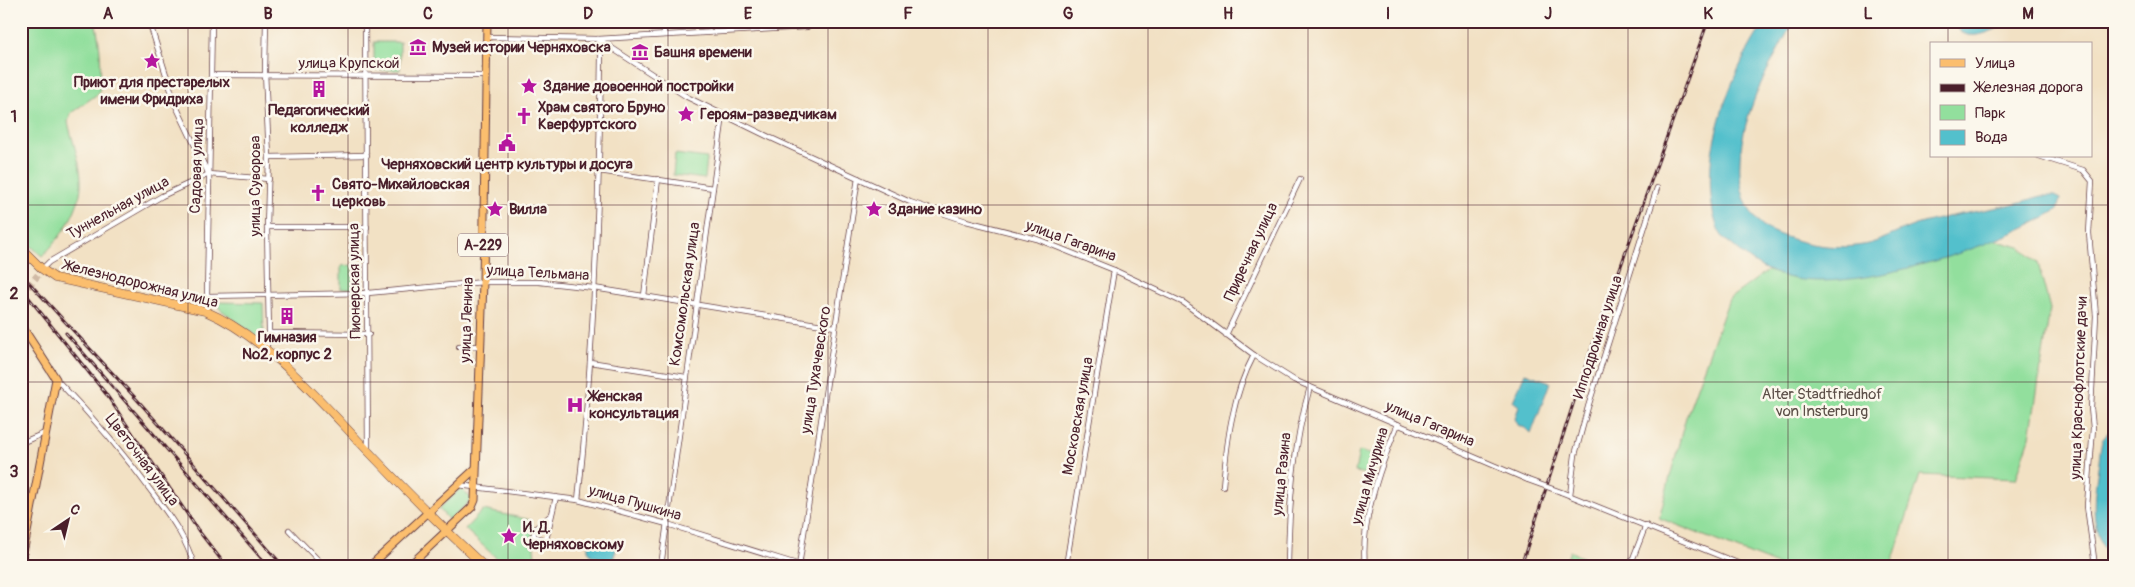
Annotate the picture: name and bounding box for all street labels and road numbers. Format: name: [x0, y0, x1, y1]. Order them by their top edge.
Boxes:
street label: улица Крупской: [298, 54, 399, 73]
street label: Садовая улица: [186, 118, 208, 214]
street label: улица Суворова: [246, 135, 265, 238]
street label: Туннельная улица: [64, 172, 172, 244]
street label: Приречная улица: [1220, 200, 1282, 304]
street label: улица Гагарина: [1022, 215, 1119, 266]
street label: Комсомольская улица: [666, 221, 704, 367]
street label: Пионерская улица: [344, 223, 366, 339]
road number: А-229: [458, 234, 508, 256]
street label: Железнодорожная улица: [60, 255, 220, 312]
street label: улица Тельмана: [485, 261, 590, 285]
street label: Ипподромная улица: [1569, 273, 1627, 401]
street label: улица Ленина: [456, 277, 478, 364]
street label: улица Краснофлотские дачи: [2066, 296, 2092, 481]
street label: улица Тухачевского: [796, 305, 835, 436]
street label: Московская улица: [1058, 355, 1098, 477]
street label: улица Гагарина: [1382, 396, 1477, 451]
street label: Цветочная улица: [101, 410, 183, 510]
street label: улица Мичурина: [1347, 425, 1393, 528]
street label: улица Разина: [1268, 432, 1296, 517]
street label: улица Пушкина: [586, 480, 684, 525]

